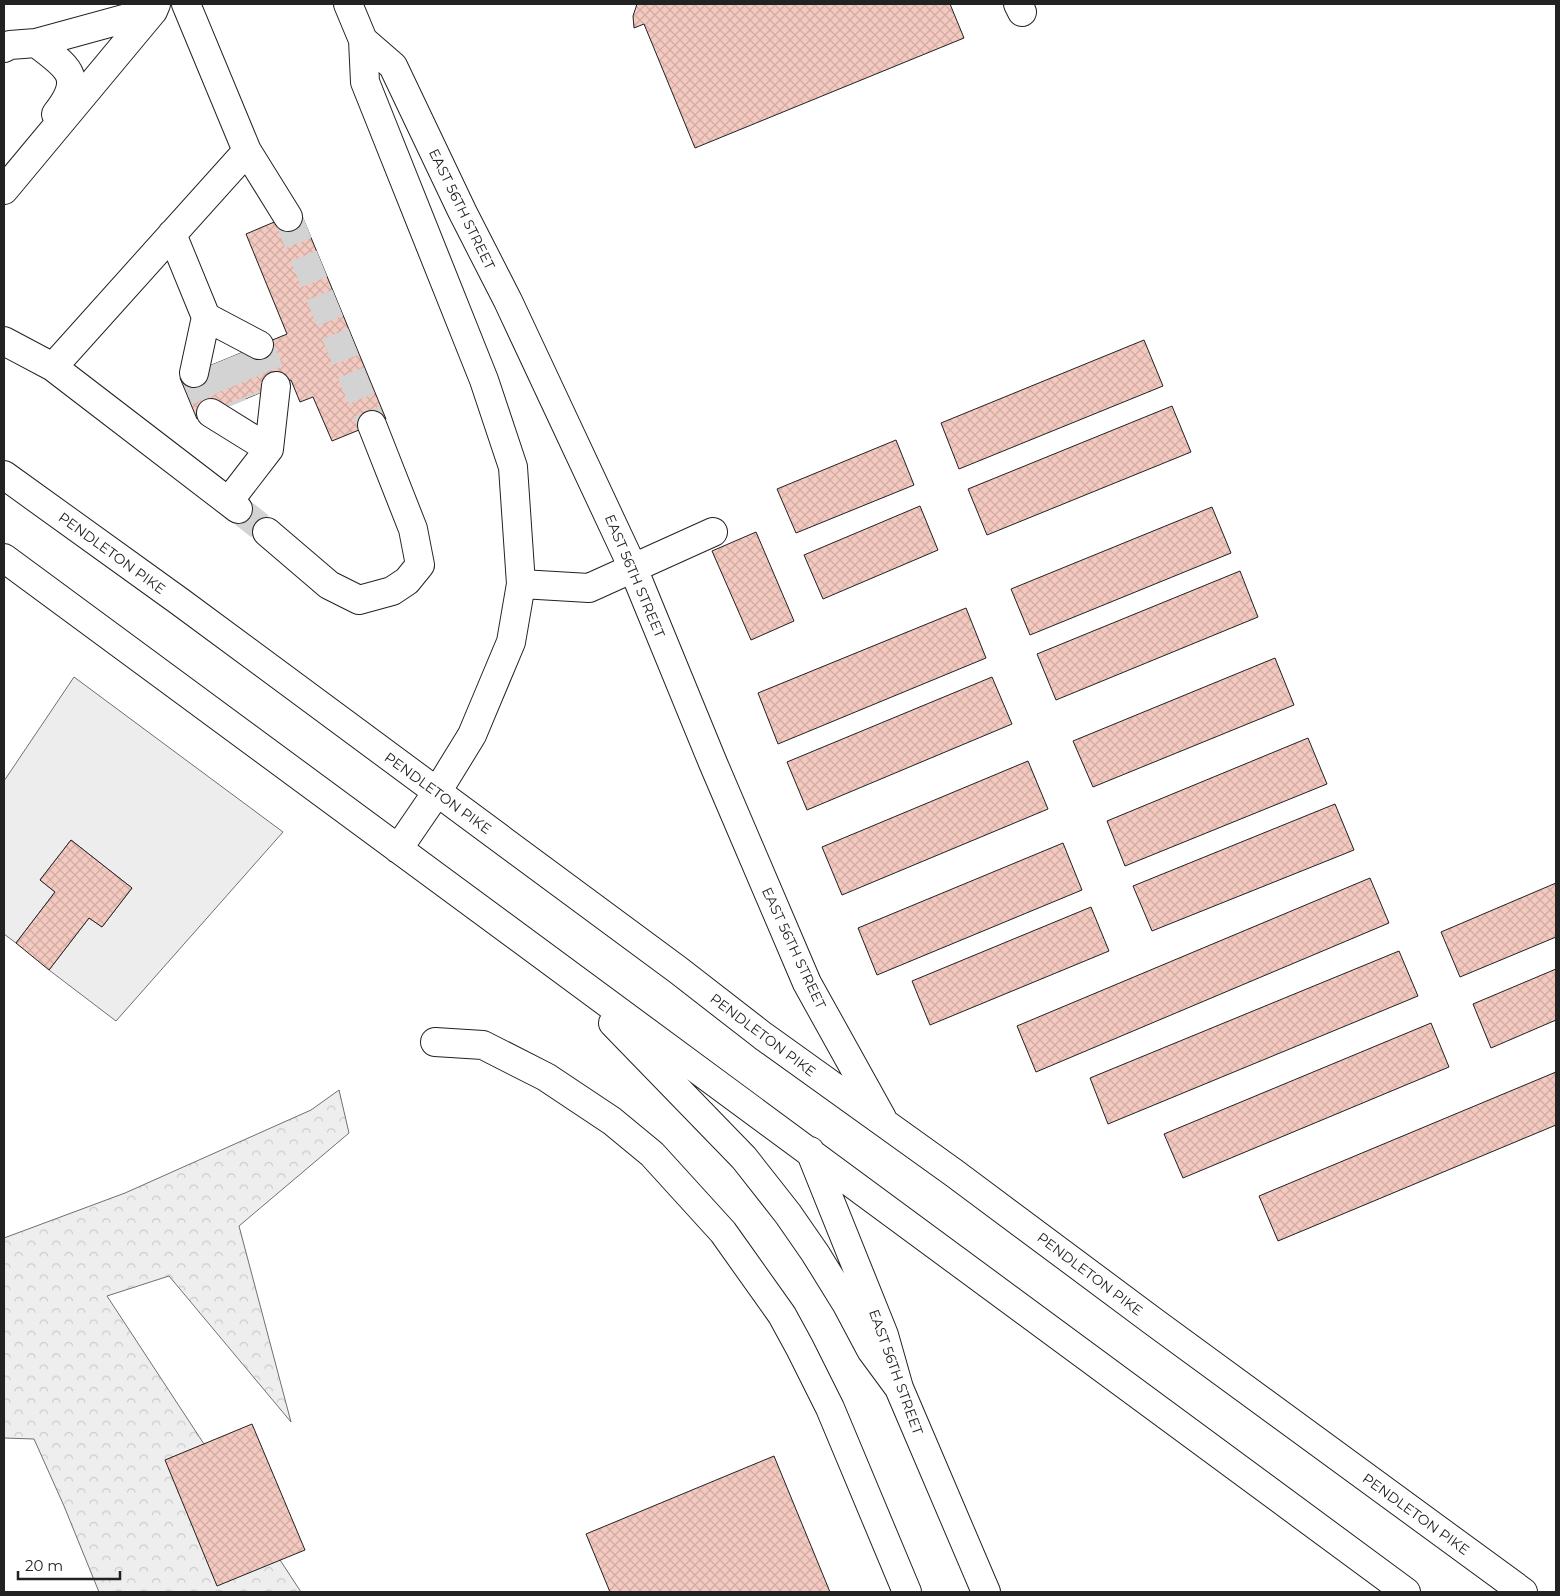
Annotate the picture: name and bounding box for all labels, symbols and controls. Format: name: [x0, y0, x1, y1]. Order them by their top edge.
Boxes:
street label: EAST 56TH STREET: [425, 146, 499, 272]
street label: PENDLETON PIKE: [55, 508, 169, 598]
street label: EAST 56TH STREET: [601, 512, 669, 640]
street label: PENDLETON PIKE: [381, 748, 495, 838]
street label: EAST 56TH STREET: [758, 884, 830, 1012]
street label: PENDLETON PIKE: [706, 989, 820, 1081]
street label: PENDLETON PIKE: [1033, 1228, 1147, 1320]
street label: EAST 56TH STREET: [865, 1307, 927, 1437]
street label: PENDLETON PIKE: [1359, 1469, 1473, 1559]
scale bar: [18, 1548, 120, 1580]
text: 20 m: [25, 1556, 63, 1575]

